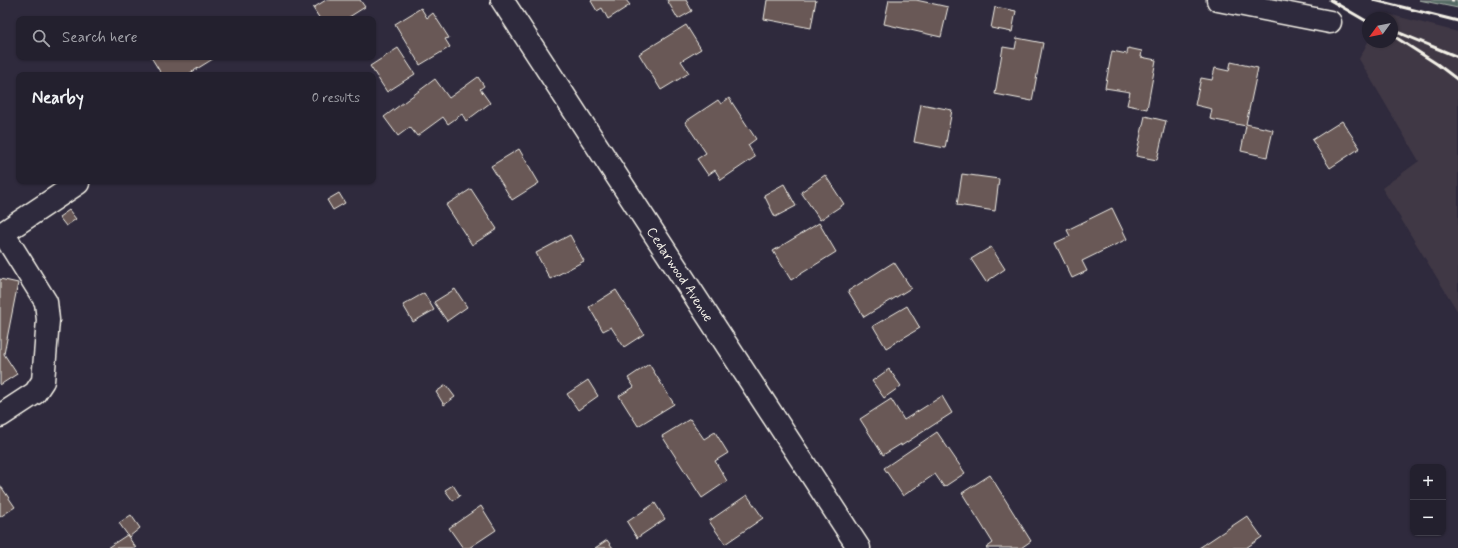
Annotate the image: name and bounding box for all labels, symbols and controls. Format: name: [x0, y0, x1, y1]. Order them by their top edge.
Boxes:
north arrow: [1362, 12, 1398, 48]
search box: [16, 16, 376, 60]
icon: search: [30, 27, 52, 49]
text: Search here: [62, 28, 138, 48]
text: Nearby: [32, 87, 84, 109]
text: 0 results: [312, 90, 360, 107]
street label: Cedarwood Avenue: [642, 224, 717, 326]
map controls: [1410, 464, 1446, 536]
button: +: [1410, 464, 1446, 500]
button: −: [1410, 500, 1446, 536]

